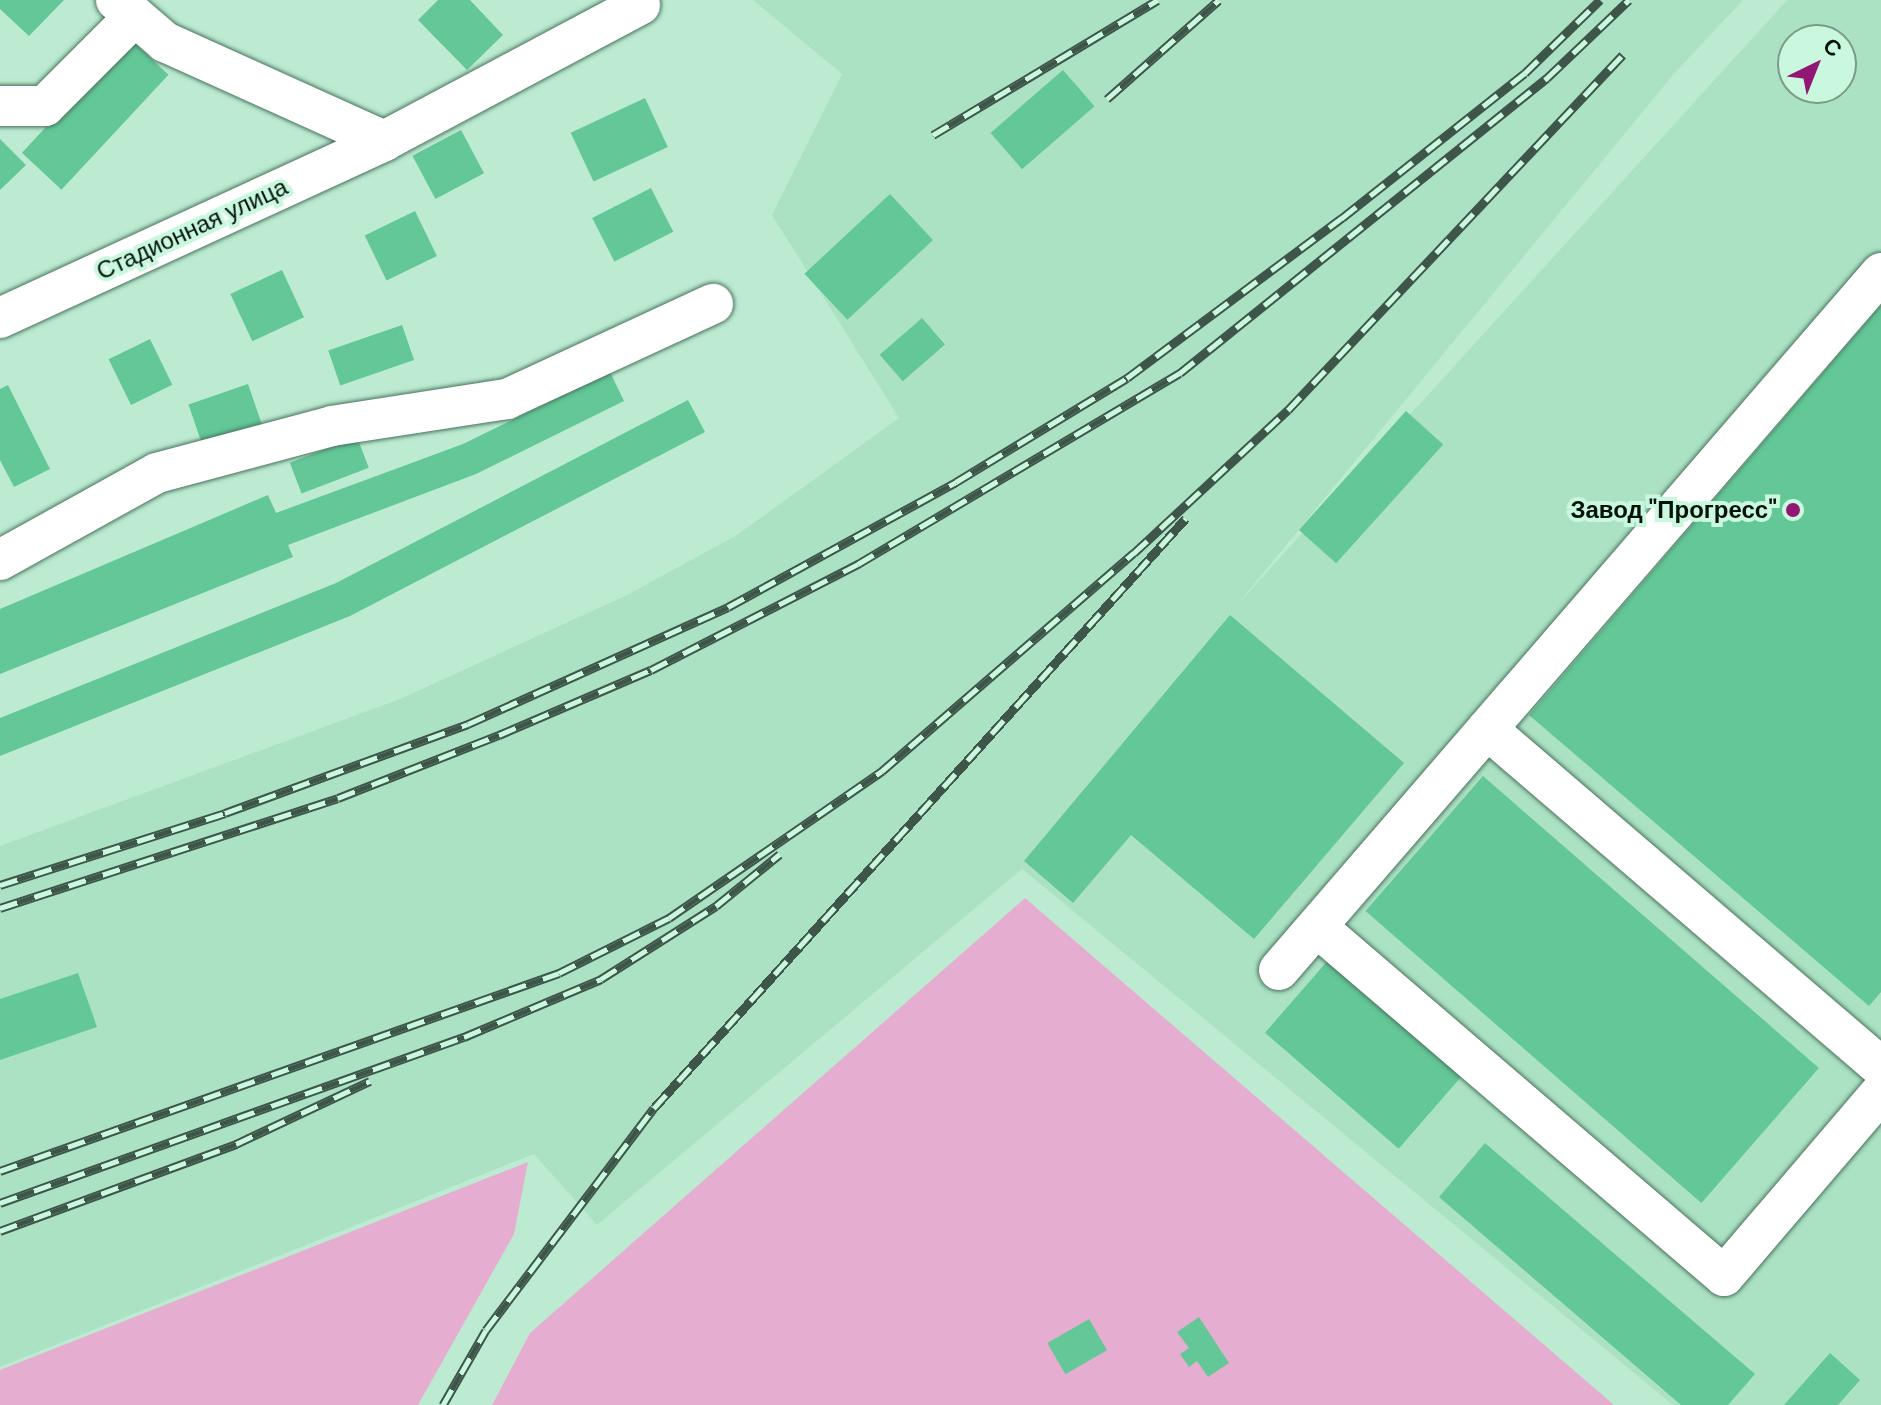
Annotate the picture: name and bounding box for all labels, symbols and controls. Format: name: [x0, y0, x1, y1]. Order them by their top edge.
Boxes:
north arrow: [1777, 24, 1857, 104]
text: С: [1817, 32, 1848, 64]
street label: Стадионная улица: [92, 172, 292, 286]
place label: Завод "Прогресс": [1570, 496, 1777, 524]
marker: Завод "Прогресс": [1784, 501, 1802, 519]

